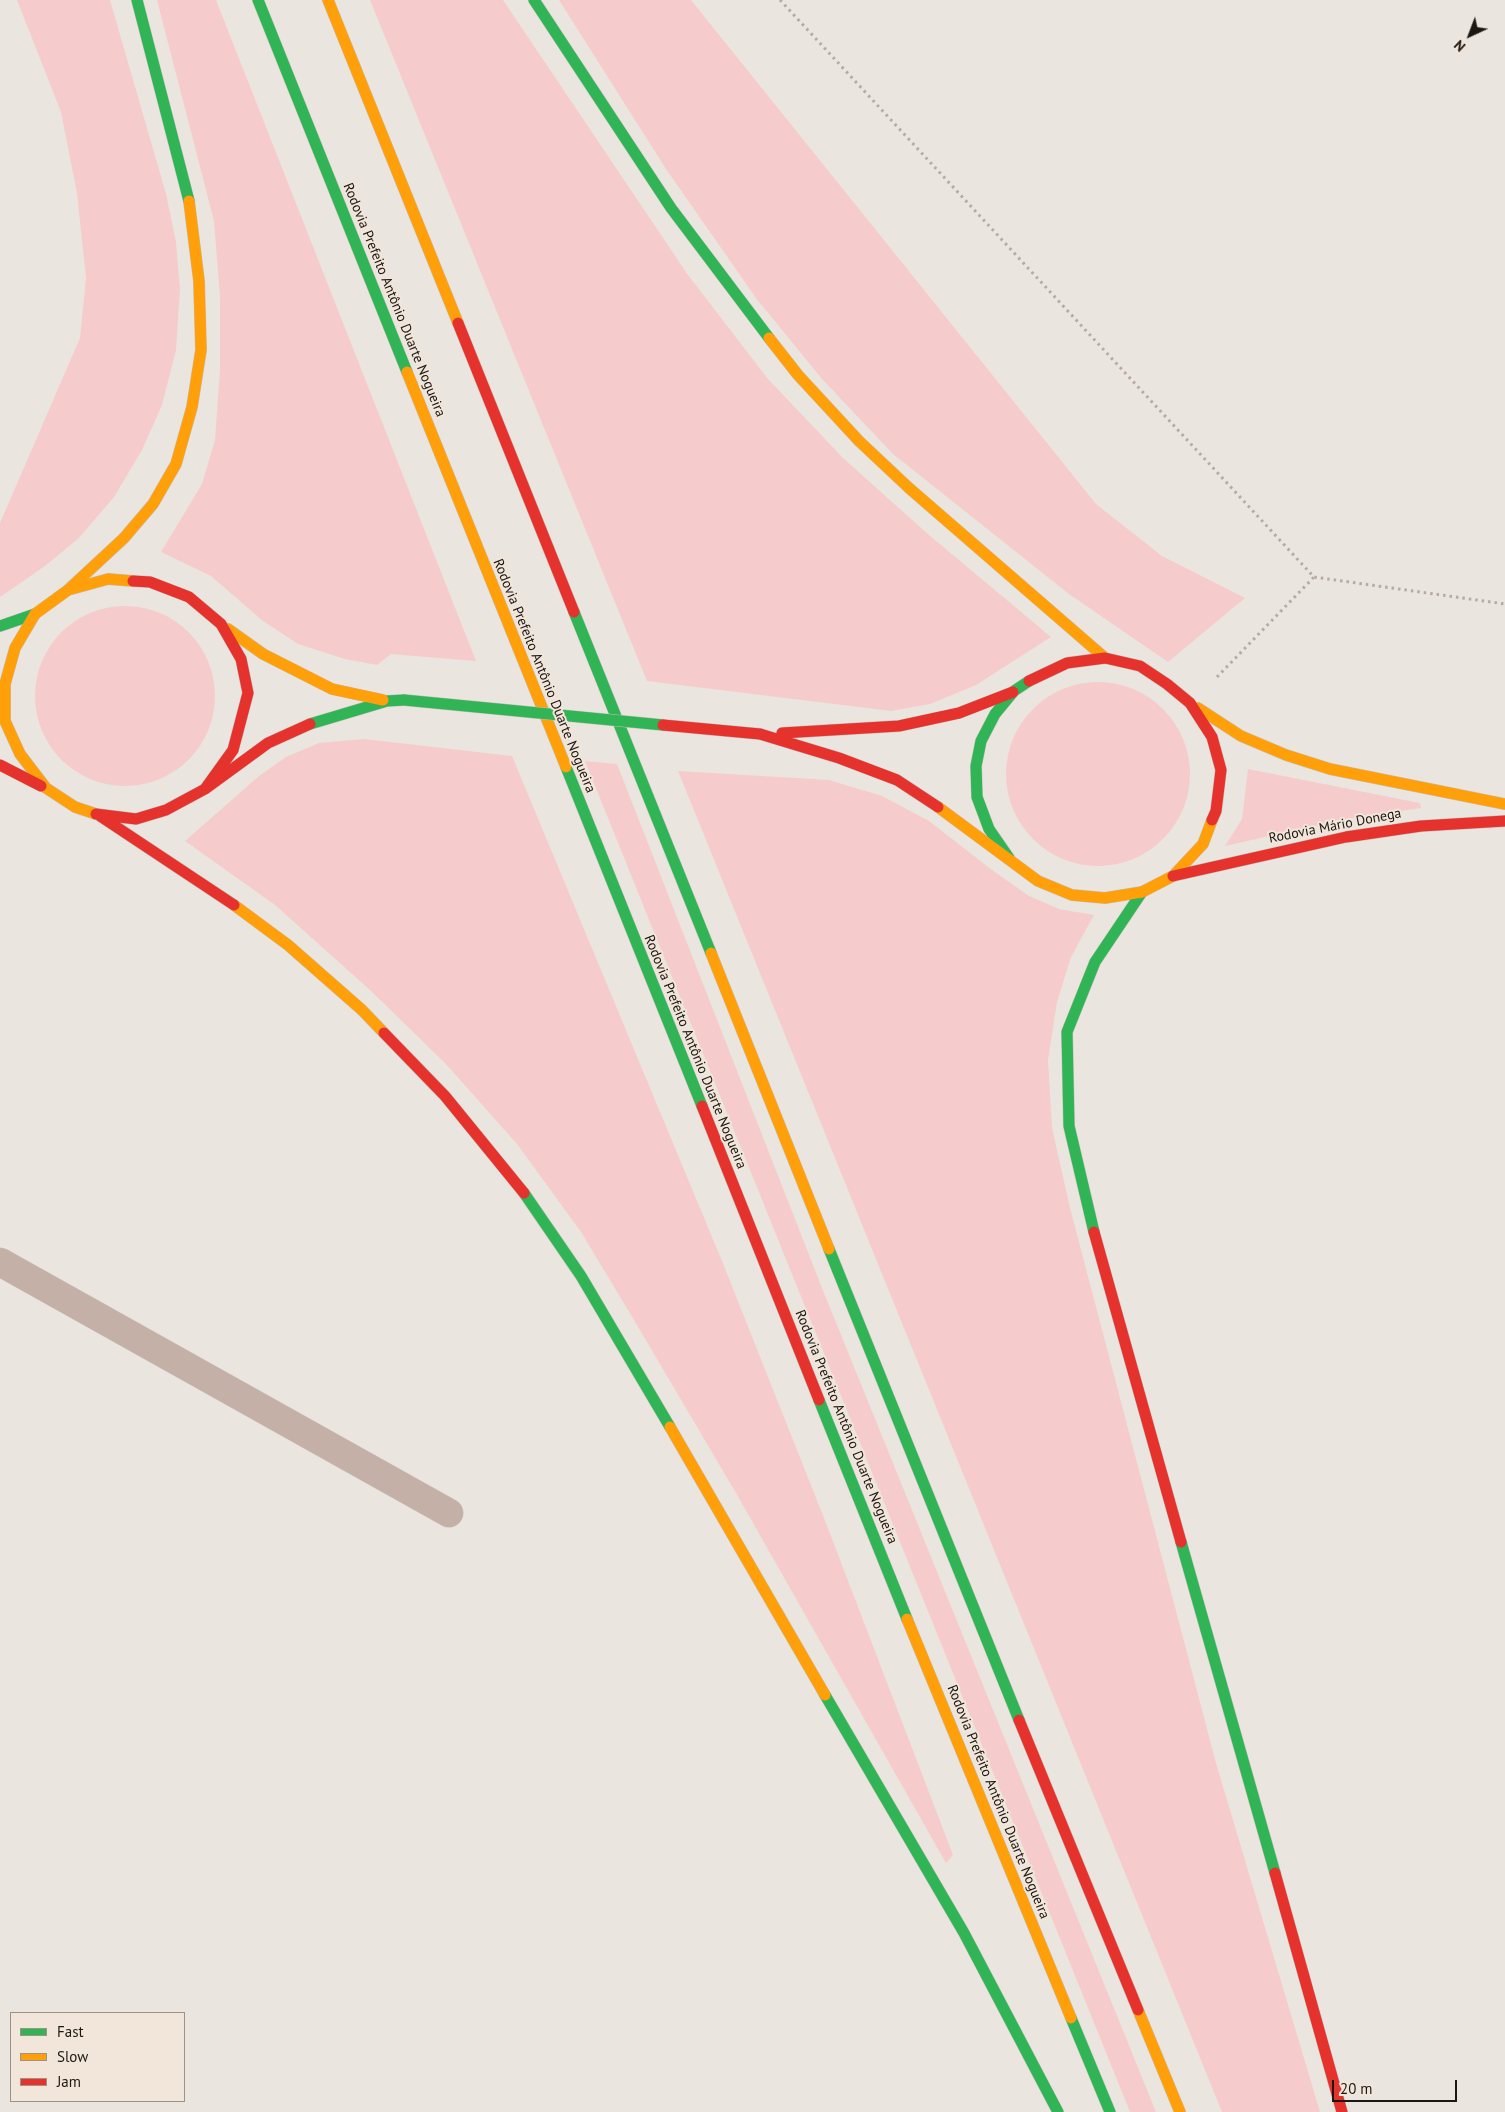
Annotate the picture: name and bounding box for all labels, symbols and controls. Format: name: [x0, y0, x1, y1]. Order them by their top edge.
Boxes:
north arrow: [1445, 10, 1495, 60]
text: N: [1450, 36, 1469, 56]
street label: Rodovia Prefeito Antônio Duarte Nogueira: [339, 181, 449, 419]
street label: Rodovia Prefeito Antônio Duarte Nogueira: [489, 557, 599, 795]
street label: Rodovia Mário Donega: [1267, 805, 1403, 847]
street label: Rodovia Prefeito Antônio Duarte Nogueira: [640, 933, 750, 1171]
street label: Rodovia Prefeito Antônio Duarte Nogueira: [791, 1308, 901, 1546]
street label: Rodovia Prefeito Antônio Duarte Nogueira: [943, 1683, 1053, 1921]
legend: [10, 2012, 185, 2102]
text: Fast: [57, 2022, 84, 2041]
text: Slow: [57, 2047, 88, 2066]
scale bar: [1335, 2070, 1460, 2102]
text: Jam: [57, 2072, 81, 2091]
text: 20 m: [1340, 2079, 1373, 2098]

